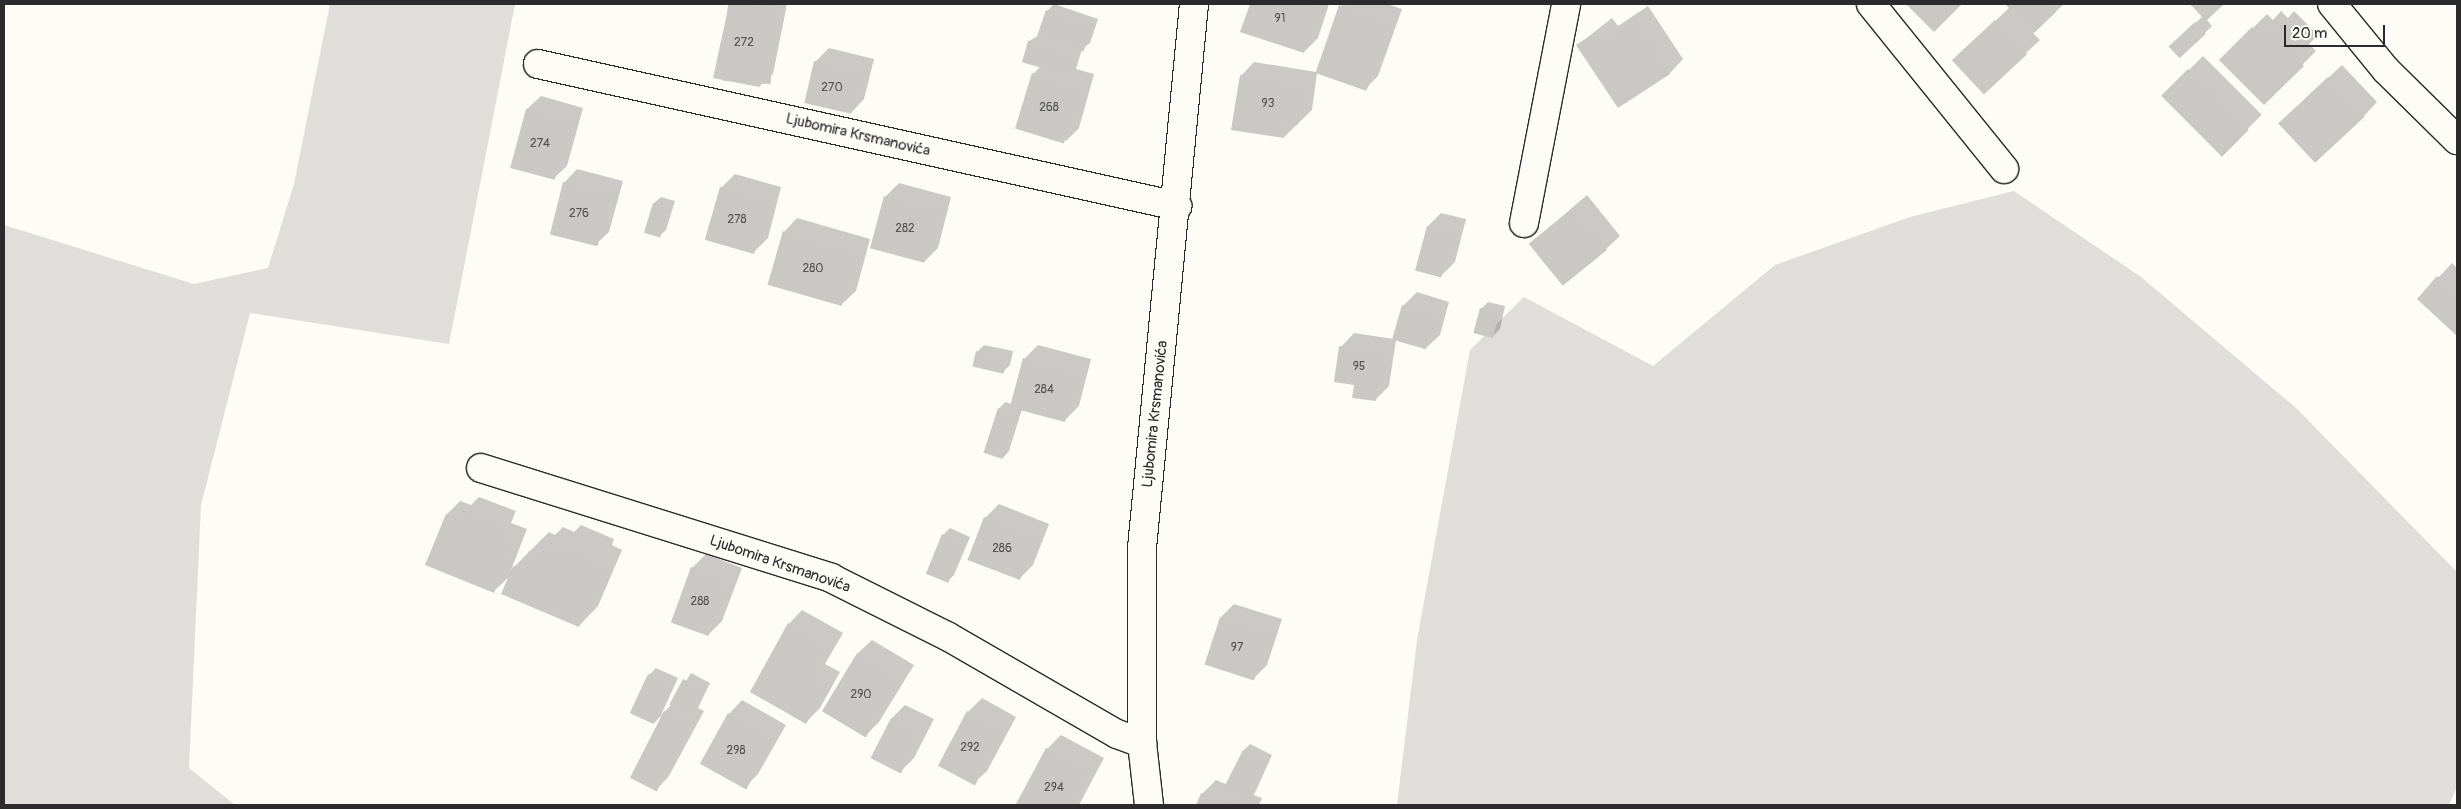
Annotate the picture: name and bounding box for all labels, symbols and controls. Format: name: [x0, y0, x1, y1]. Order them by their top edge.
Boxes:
house number: 91: [1275, 12, 1285, 26]
scale bar: [2286, 15, 2387, 47]
text: 20 m: [2292, 24, 2327, 43]
house number: 272: [734, 36, 754, 50]
house number: 270: [821, 81, 843, 95]
house number: 93: [1262, 97, 1274, 111]
house number: 268: [1039, 101, 1059, 115]
street label: Ljubomira Krsmanovića: [784, 110, 932, 160]
house number: 274: [530, 137, 550, 151]
house number: 276: [569, 207, 589, 221]
house number: 278: [727, 213, 747, 227]
house number: 282: [895, 222, 915, 236]
house number: 280: [803, 262, 823, 276]
street label: Ljubomira Krsmanovića: [1138, 340, 1172, 488]
house number: 95: [1353, 360, 1365, 374]
house number: 284: [1034, 383, 1054, 397]
street label: Ljubomira Krsmanovića: [707, 531, 853, 597]
house number: 286: [992, 542, 1012, 556]
house number: 288: [691, 595, 709, 609]
house number: 97: [1231, 641, 1243, 655]
house number: 290: [850, 688, 872, 702]
house number: 292: [960, 741, 980, 755]
house number: 298: [727, 744, 745, 758]
house number: 294: [1044, 781, 1064, 795]

